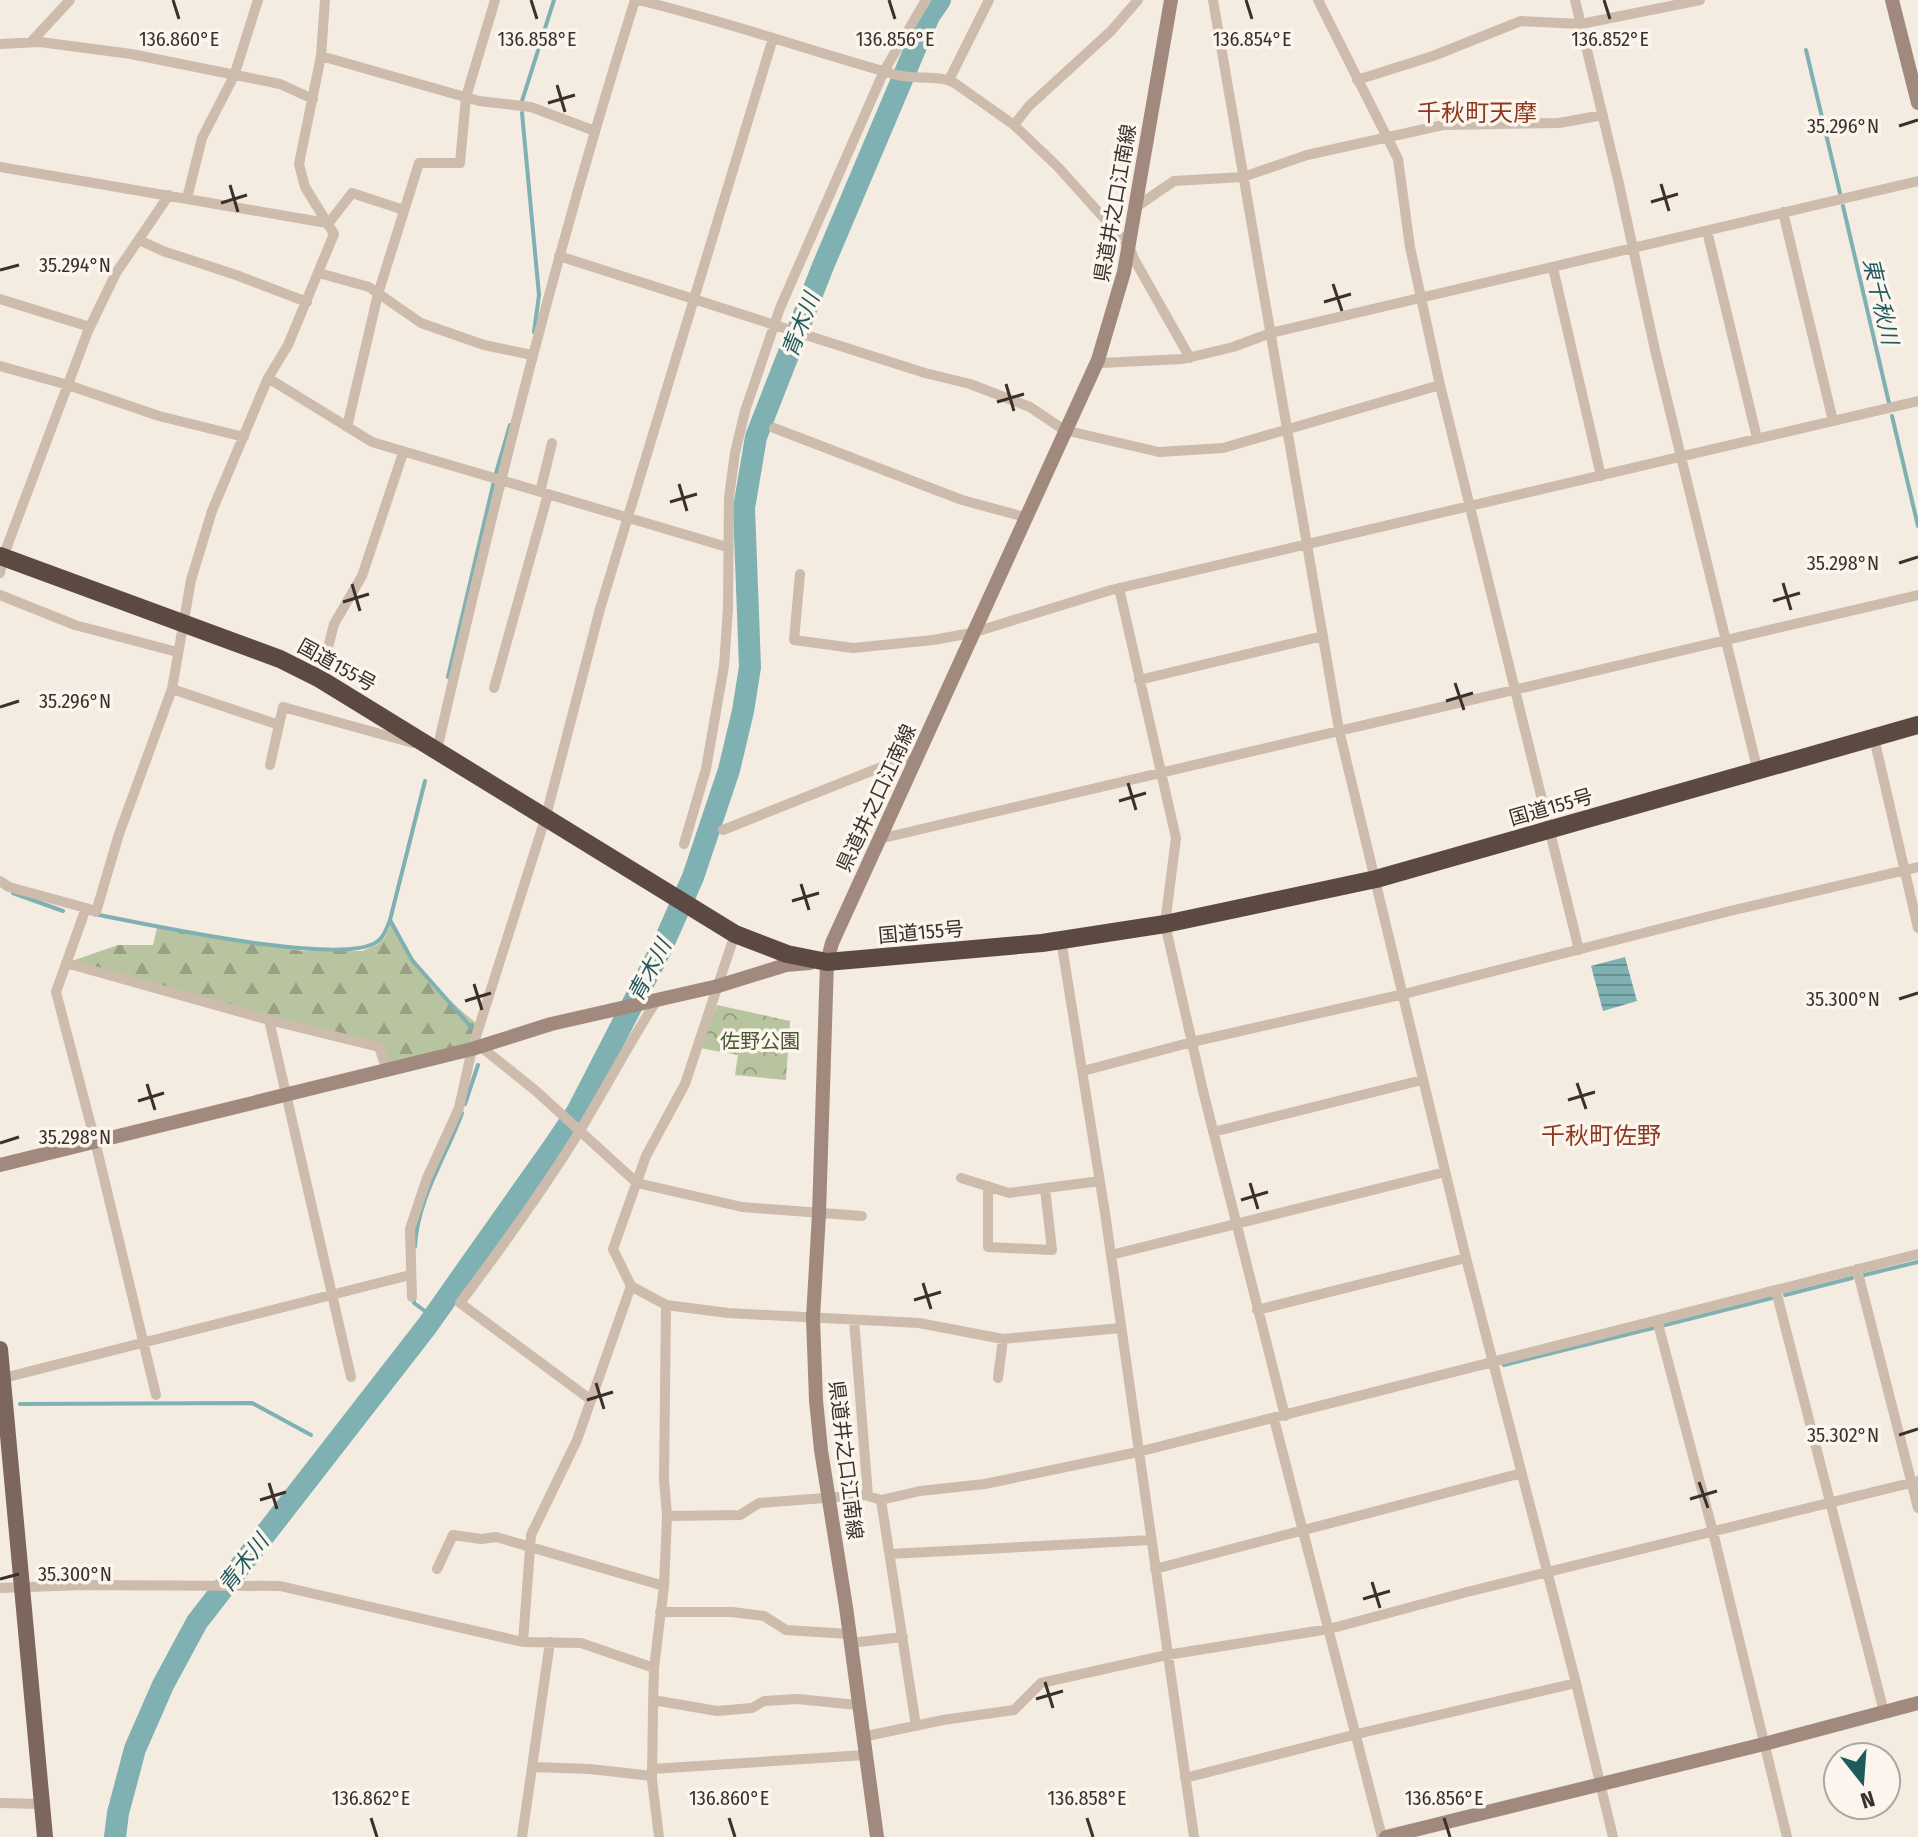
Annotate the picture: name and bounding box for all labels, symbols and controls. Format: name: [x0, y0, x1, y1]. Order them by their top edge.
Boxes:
text: 136.860°E: [139, 27, 219, 51]
text: 136.858°E: [498, 27, 576, 51]
text: 136.856°E: [856, 27, 934, 51]
text: 136.854°E: [1213, 27, 1291, 51]
text: 136.852°E: [1571, 27, 1649, 51]
district label: 千秋町天摩: [1417, 99, 1537, 127]
text: 35.296°N: [1807, 114, 1879, 138]
street label: 県道井之口江南線: [1089, 122, 1141, 284]
text: 35.294°N: [39, 253, 111, 277]
water label: 東千秋川: [1857, 255, 1904, 349]
water label: 青木川: [776, 288, 826, 361]
text: 35.298°N: [1807, 551, 1879, 575]
street label: 国道155号: [294, 634, 380, 696]
text: 35.296°N: [39, 689, 111, 713]
street label: 県道井之口江南線: [831, 720, 921, 876]
street label: 国道155号: [1506, 784, 1596, 830]
street label: 国道155号: [877, 916, 965, 948]
water label: 青木川: [622, 933, 678, 1006]
text: 35.300°N: [1806, 987, 1880, 1011]
park label: 佐野公園: [720, 1029, 800, 1053]
district label: 千秋町佐野: [1541, 1122, 1661, 1150]
text: 35.298°N: [39, 1125, 111, 1149]
street label: 県道井之口江南線: [824, 1379, 868, 1541]
text: 35.302°N: [1807, 1423, 1879, 1447]
water label: 青木川: [212, 1527, 276, 1598]
text: 35.300°N: [38, 1562, 112, 1586]
north arrow: [1822, 1741, 1902, 1821]
text: N: [1857, 1785, 1878, 1814]
text: 136.862°E: [332, 1786, 410, 1810]
text: 136.860°E: [689, 1786, 769, 1810]
text: 136.858°E: [1048, 1786, 1126, 1810]
text: 136.856°E: [1405, 1786, 1483, 1810]

